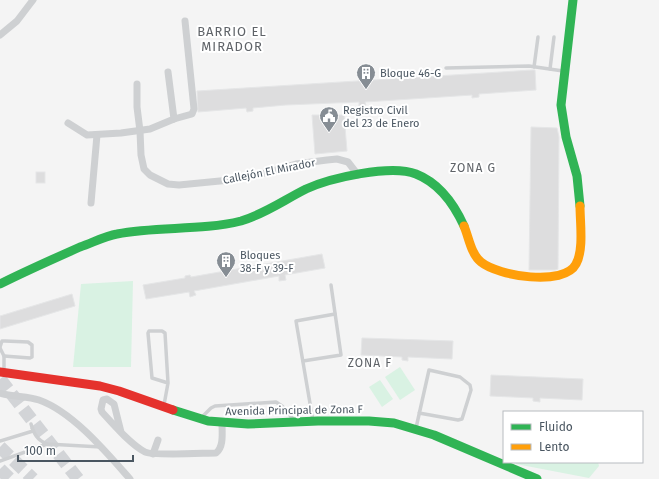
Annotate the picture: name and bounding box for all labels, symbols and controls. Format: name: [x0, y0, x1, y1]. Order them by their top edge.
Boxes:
district label: BARRIO EL MIRADOR: [197, 24, 267, 54]
building icon: Bloque 46-G: [355, 62, 377, 90]
place label: Bloque 46-G: [380, 67, 441, 80]
place label: Registro Civil del 23 de Enero: [343, 104, 420, 130]
public building icon: Registro Civil del 23 de Enero: [318, 105, 340, 133]
street label: Callejón El Mirador: [222, 156, 317, 187]
district label: ZONA G: [450, 161, 496, 175]
place label: Bloques 38-F y 39-F: [240, 249, 294, 275]
building icon: Bloques 38-F y 39-F: [215, 250, 237, 278]
district label: ZONA F: [348, 356, 392, 370]
street label: Avenida Principal de Zona F: [225, 403, 364, 418]
legend: [503, 411, 643, 463]
text: Fluido: [539, 420, 573, 434]
scale bar: [18, 437, 133, 463]
text: Lento: [539, 440, 569, 454]
text: 100 m: [24, 444, 56, 458]

